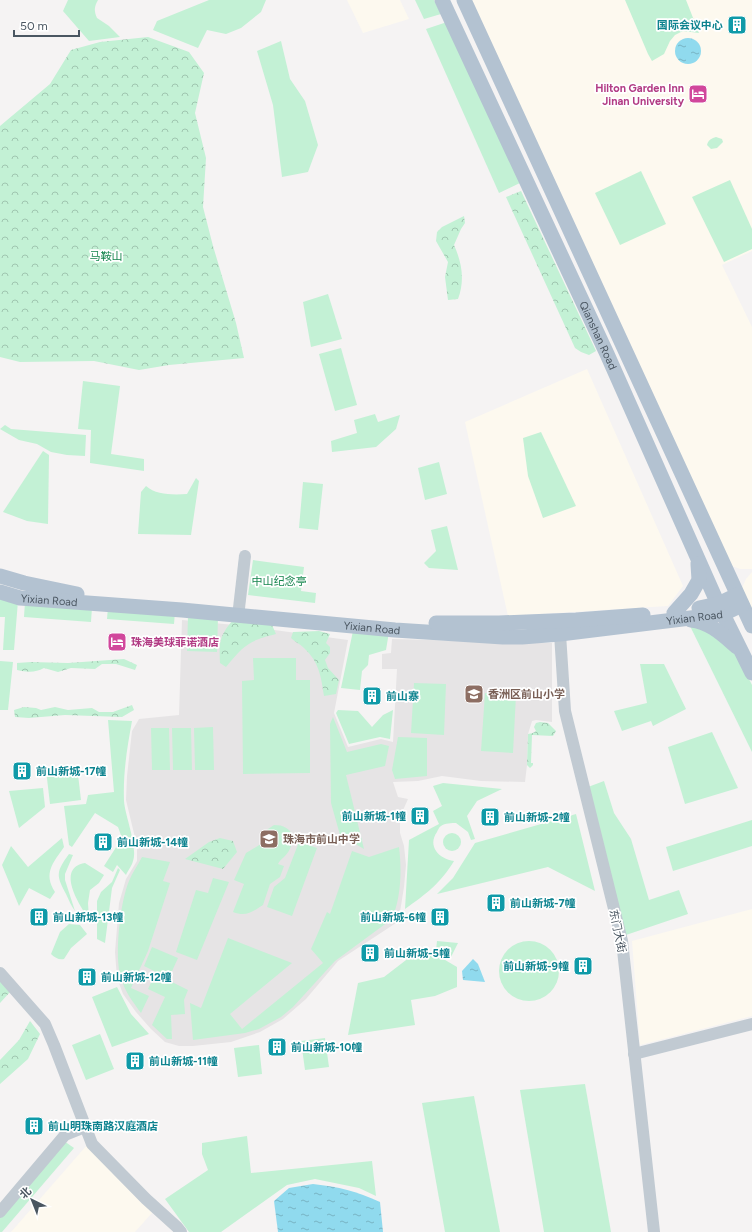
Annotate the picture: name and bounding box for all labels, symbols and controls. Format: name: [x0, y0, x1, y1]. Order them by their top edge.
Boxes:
scale bar: [14, 12, 79, 38]
building icon: 国际会议中心: [726, 14, 748, 36]
text: 50 m: [20, 19, 48, 33]
place label: 国际会议中心: [657, 19, 723, 32]
place label: Hilton Garden Inn Jinan University: [595, 82, 685, 108]
hotel icon: Hilton Garden Inn Jinan University: [687, 83, 709, 105]
park label: 马鞍山: [90, 250, 123, 263]
street label: Qianshan Road: [576, 299, 619, 372]
park label: 中山纪念亭: [252, 575, 307, 588]
street label: Yixian Road: [20, 592, 78, 609]
street label: Yixian Road: [665, 608, 723, 628]
street label: Yixian Road: [343, 619, 401, 637]
hotel icon: 珠海美球菲诺酒店: [106, 631, 128, 653]
place label: 珠海美球菲诺酒店: [131, 636, 219, 649]
school or university icon: 香洲区前山小学: [463, 683, 485, 705]
building icon: 前山寨: [361, 685, 383, 707]
place label: 香洲区前山小学: [488, 688, 565, 701]
place label: 前山寨: [386, 690, 419, 703]
building icon: 前山新城-17幢: [11, 760, 33, 782]
place label: 前山新城-17幢: [36, 765, 106, 778]
building icon: 前山新城-1幢: [409, 805, 431, 827]
building icon: 前山新城-2幢: [479, 806, 501, 828]
place label: 前山新城-1幢: [342, 810, 406, 823]
place label: 前山新城-2幢: [504, 811, 570, 824]
school or university icon: 珠海市前山中学: [258, 828, 280, 850]
building icon: 前山新城-14幢: [92, 831, 114, 853]
place label: 珠海市前山中学: [283, 833, 360, 846]
place label: 前山新城-14幢: [117, 836, 188, 849]
building icon: 前山新城-7幢: [485, 892, 507, 914]
place label: 前山新城-7幢: [510, 897, 576, 910]
building icon: 前山新城-13幢: [28, 906, 50, 928]
building icon: 前山新城-6幢: [429, 906, 451, 928]
street label: 东门大街: [607, 908, 628, 954]
place label: 前山新城-13幢: [53, 911, 123, 924]
place label: 前山新城-6幢: [360, 911, 426, 924]
building icon: 前山新城-5幢: [359, 942, 381, 964]
place label: 前山新城-5幢: [384, 947, 450, 960]
building icon: 前山新城-9幢: [572, 955, 594, 977]
place label: 前山新城-9幢: [503, 960, 569, 973]
building icon: 前山新城-12幢: [76, 966, 98, 988]
place label: 前山新城-12幢: [101, 971, 172, 984]
building icon: 前山新城-10幢: [266, 1036, 288, 1058]
place label: 前山新城-10幢: [291, 1041, 362, 1054]
building icon: 前山新城-11幢: [124, 1050, 146, 1072]
place label: 前山新城-11幢: [149, 1055, 218, 1068]
building icon: 前山明珠南路汉庭酒店: [23, 1115, 45, 1137]
place label: 前山明珠南路汉庭酒店: [48, 1120, 158, 1133]
north arrow: [12, 1180, 52, 1220]
text: 北: [17, 1185, 34, 1202]

